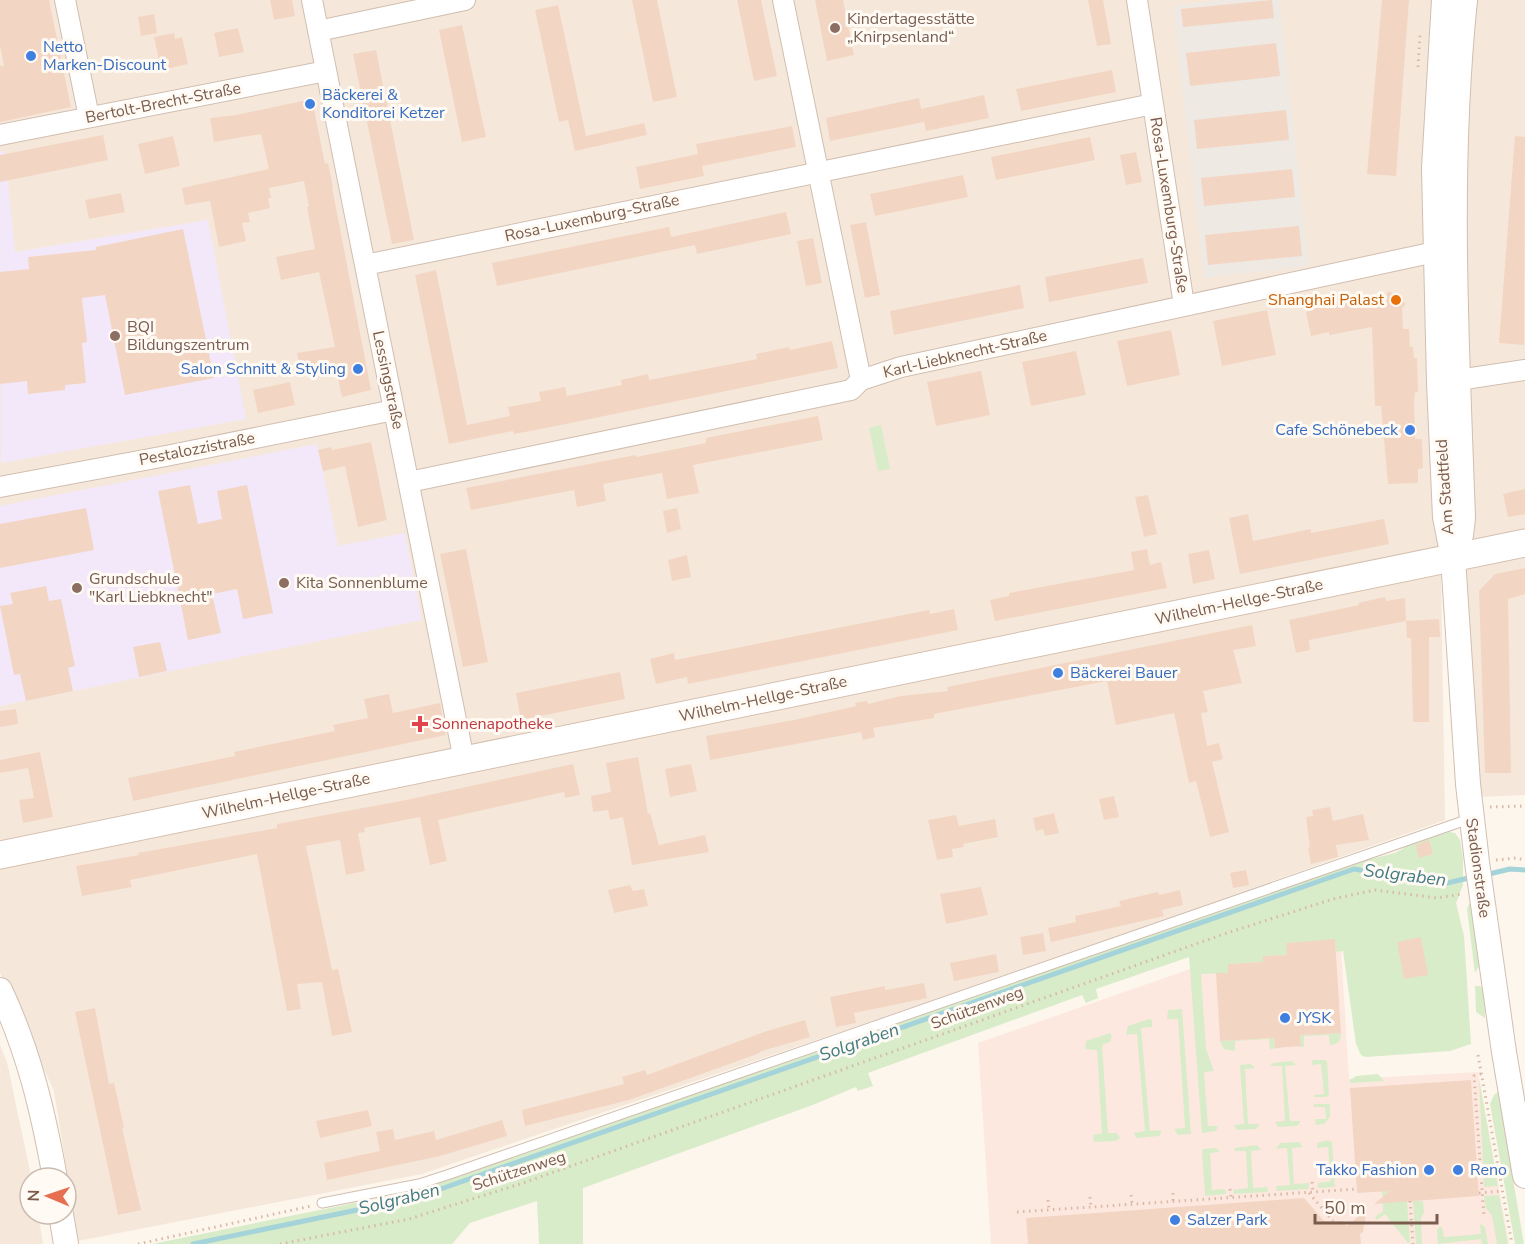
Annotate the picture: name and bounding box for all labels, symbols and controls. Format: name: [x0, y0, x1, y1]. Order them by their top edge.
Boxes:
place label: Kindertagesstätte „Knirpsenland“: [847, 8, 975, 48]
marker: Kindertagesstätte „Knirpsenland“: [828, 21, 842, 35]
place label: Netto Marken-Discount: [43, 36, 167, 76]
marker: Netto Marken-Discount: [24, 49, 38, 63]
street label: Bertolt-Brecht-Straße: [83, 77, 243, 129]
place label: Bäckerei & Konditorei Ketzer: [322, 84, 445, 124]
marker: Bäckerei & Konditorei Ketzer: [303, 97, 317, 111]
street label: Rosa-Luxemburg-Straße: [1144, 115, 1194, 295]
street label: Rosa-Luxemburg-Straße: [503, 189, 681, 247]
place label: Shanghai Palast: [1268, 289, 1384, 311]
marker: Shanghai Palast: [1389, 293, 1403, 307]
place label: BQI Bildungszentrum: [127, 316, 249, 356]
street label: Karl-Liebknecht-Straße: [881, 324, 1049, 384]
marker: BQI Bildungszentrum: [108, 329, 122, 343]
street label: Lessingstraße: [367, 329, 409, 431]
place label: Salon Schnitt & Styling: [181, 358, 346, 380]
marker: Salon Schnitt & Styling: [351, 362, 365, 376]
place label: Cafe Schönebeck: [1275, 419, 1399, 441]
marker: Cafe Schönebeck: [1403, 423, 1417, 437]
street label: Pestalozzistraße: [137, 427, 257, 471]
street label: Am Stadtfeld: [1431, 438, 1459, 536]
place label: Grundschule "Karl Liebknecht": [89, 568, 213, 608]
place label: Kita Sonnenblume: [296, 572, 428, 594]
street label: Wilhelm-Hellge-Straße: [1153, 573, 1325, 631]
marker: Kita Sonnenblume: [277, 576, 291, 590]
marker: Grundschule "Karl Liebknecht": [70, 581, 84, 595]
place label: Bäckerei Bauer: [1070, 662, 1178, 684]
marker: Bäckerei Bauer: [1051, 666, 1065, 680]
street label: Wilhelm-Hellge-Straße: [677, 670, 849, 728]
place label: Sonnenapotheke: [432, 713, 553, 735]
marker: Sonnenapotheke: [413, 717, 427, 731]
street label: Wilhelm-Hellge-Straße: [200, 767, 372, 825]
street label: Stadionstraße: [1460, 817, 1496, 919]
water label: Solgraben: [1362, 858, 1448, 892]
street label: Schützenweg: [928, 981, 1026, 1035]
place label: JYSK: [1296, 1007, 1332, 1029]
marker: JYSK: [1278, 1011, 1292, 1025]
water label: Solgraben: [816, 1017, 902, 1067]
street label: Schützenweg: [470, 1146, 568, 1196]
place label: Takko Fashion: [1316, 1159, 1417, 1181]
place label: Reno: [1470, 1159, 1507, 1181]
marker: Takko Fashion: [1422, 1163, 1436, 1177]
marker: Reno: [1451, 1163, 1465, 1177]
north arrow: [18, 1166, 78, 1226]
water label: Solgraben: [356, 1177, 442, 1221]
scale bar: [1315, 1187, 1436, 1225]
text: N: [23, 1189, 45, 1202]
text: 50 m: [1324, 1196, 1366, 1220]
place label: Salzer Park: [1187, 1209, 1269, 1231]
marker: Salzer Park: [1168, 1213, 1182, 1227]

